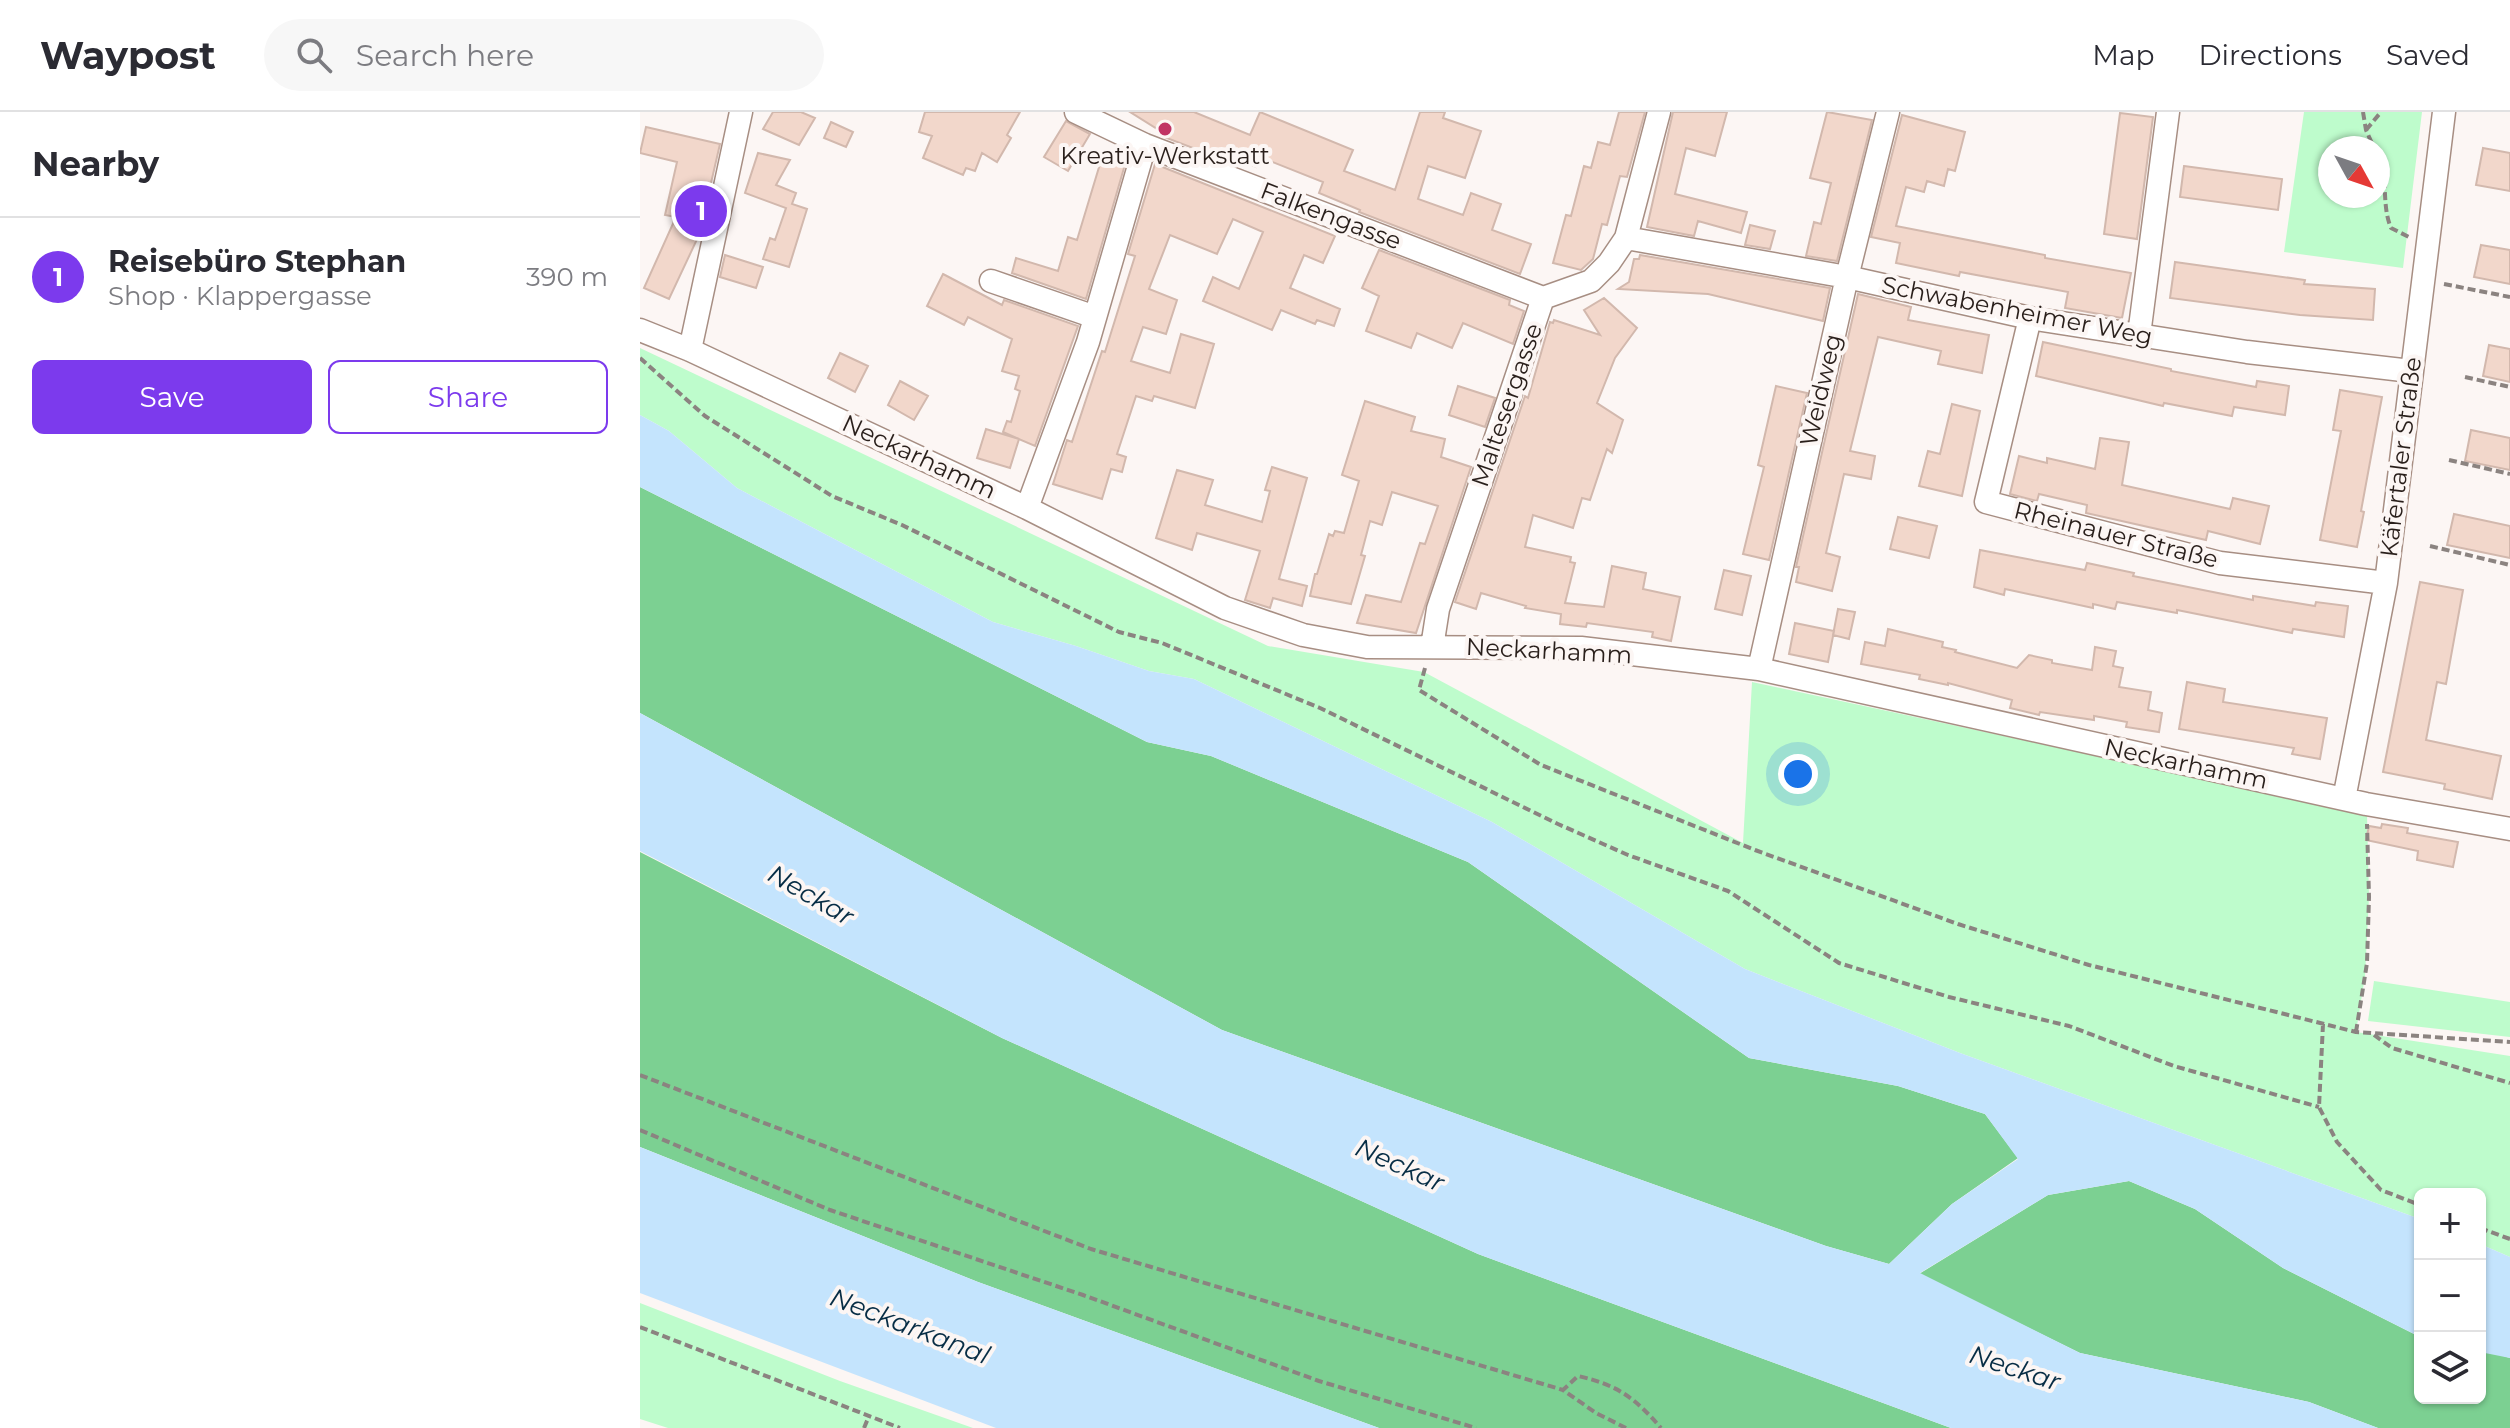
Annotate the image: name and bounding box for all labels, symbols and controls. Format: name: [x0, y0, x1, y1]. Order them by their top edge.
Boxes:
search box: [264, 19, 824, 91]
text: Waypost: [40, 32, 216, 79]
icon: search: [292, 33, 336, 77]
text: Search here: [356, 37, 534, 74]
text: Map: [2092, 38, 2154, 72]
text: Directions: [2198, 38, 2342, 72]
text: Saved: [2386, 38, 2470, 72]
marker: Kreativ-Werkstatt: [1156, 120, 1174, 138]
north arrow: [2318, 136, 2390, 208]
place label: Kreativ-Werkstatt: [1060, 141, 1270, 170]
text: Nearby: [32, 143, 159, 185]
street label: Falkengasse: [1257, 175, 1406, 256]
pin: 1: [675, 181, 727, 241]
text: Reisebüro Stephan: [108, 243, 406, 280]
text: 1: [53, 261, 63, 293]
text: 390 m: [526, 261, 608, 293]
street label: Schwabenheimer Weg: [1879, 270, 2155, 351]
text: Shop · Klappergasse: [108, 280, 372, 312]
street label: Maltesergasse: [1465, 319, 1548, 490]
street label: Weidweg: [1794, 331, 1847, 449]
street label: Käfertaler Straße: [2374, 355, 2427, 559]
button: Save: [32, 360, 312, 434]
button: Share: [328, 360, 608, 434]
street label: Neckarhamm: [838, 408, 1001, 505]
street label: Rheinauer Straße: [2011, 495, 2221, 574]
street label: Neckarhamm: [1465, 632, 1633, 669]
street label: Neckarhamm: [2102, 732, 2270, 795]
your location: [1778, 754, 1818, 794]
water label: Neckar: [762, 858, 860, 933]
water label: Neckar: [1350, 1131, 1450, 1199]
map controls: [2414, 1188, 2486, 1404]
button: +: [2414, 1188, 2486, 1260]
button: −: [2414, 1260, 2486, 1332]
water label: Neckarkanal: [825, 1281, 995, 1371]
button: layers: [2414, 1332, 2486, 1404]
water label: Neckar: [1965, 1338, 2065, 1398]

